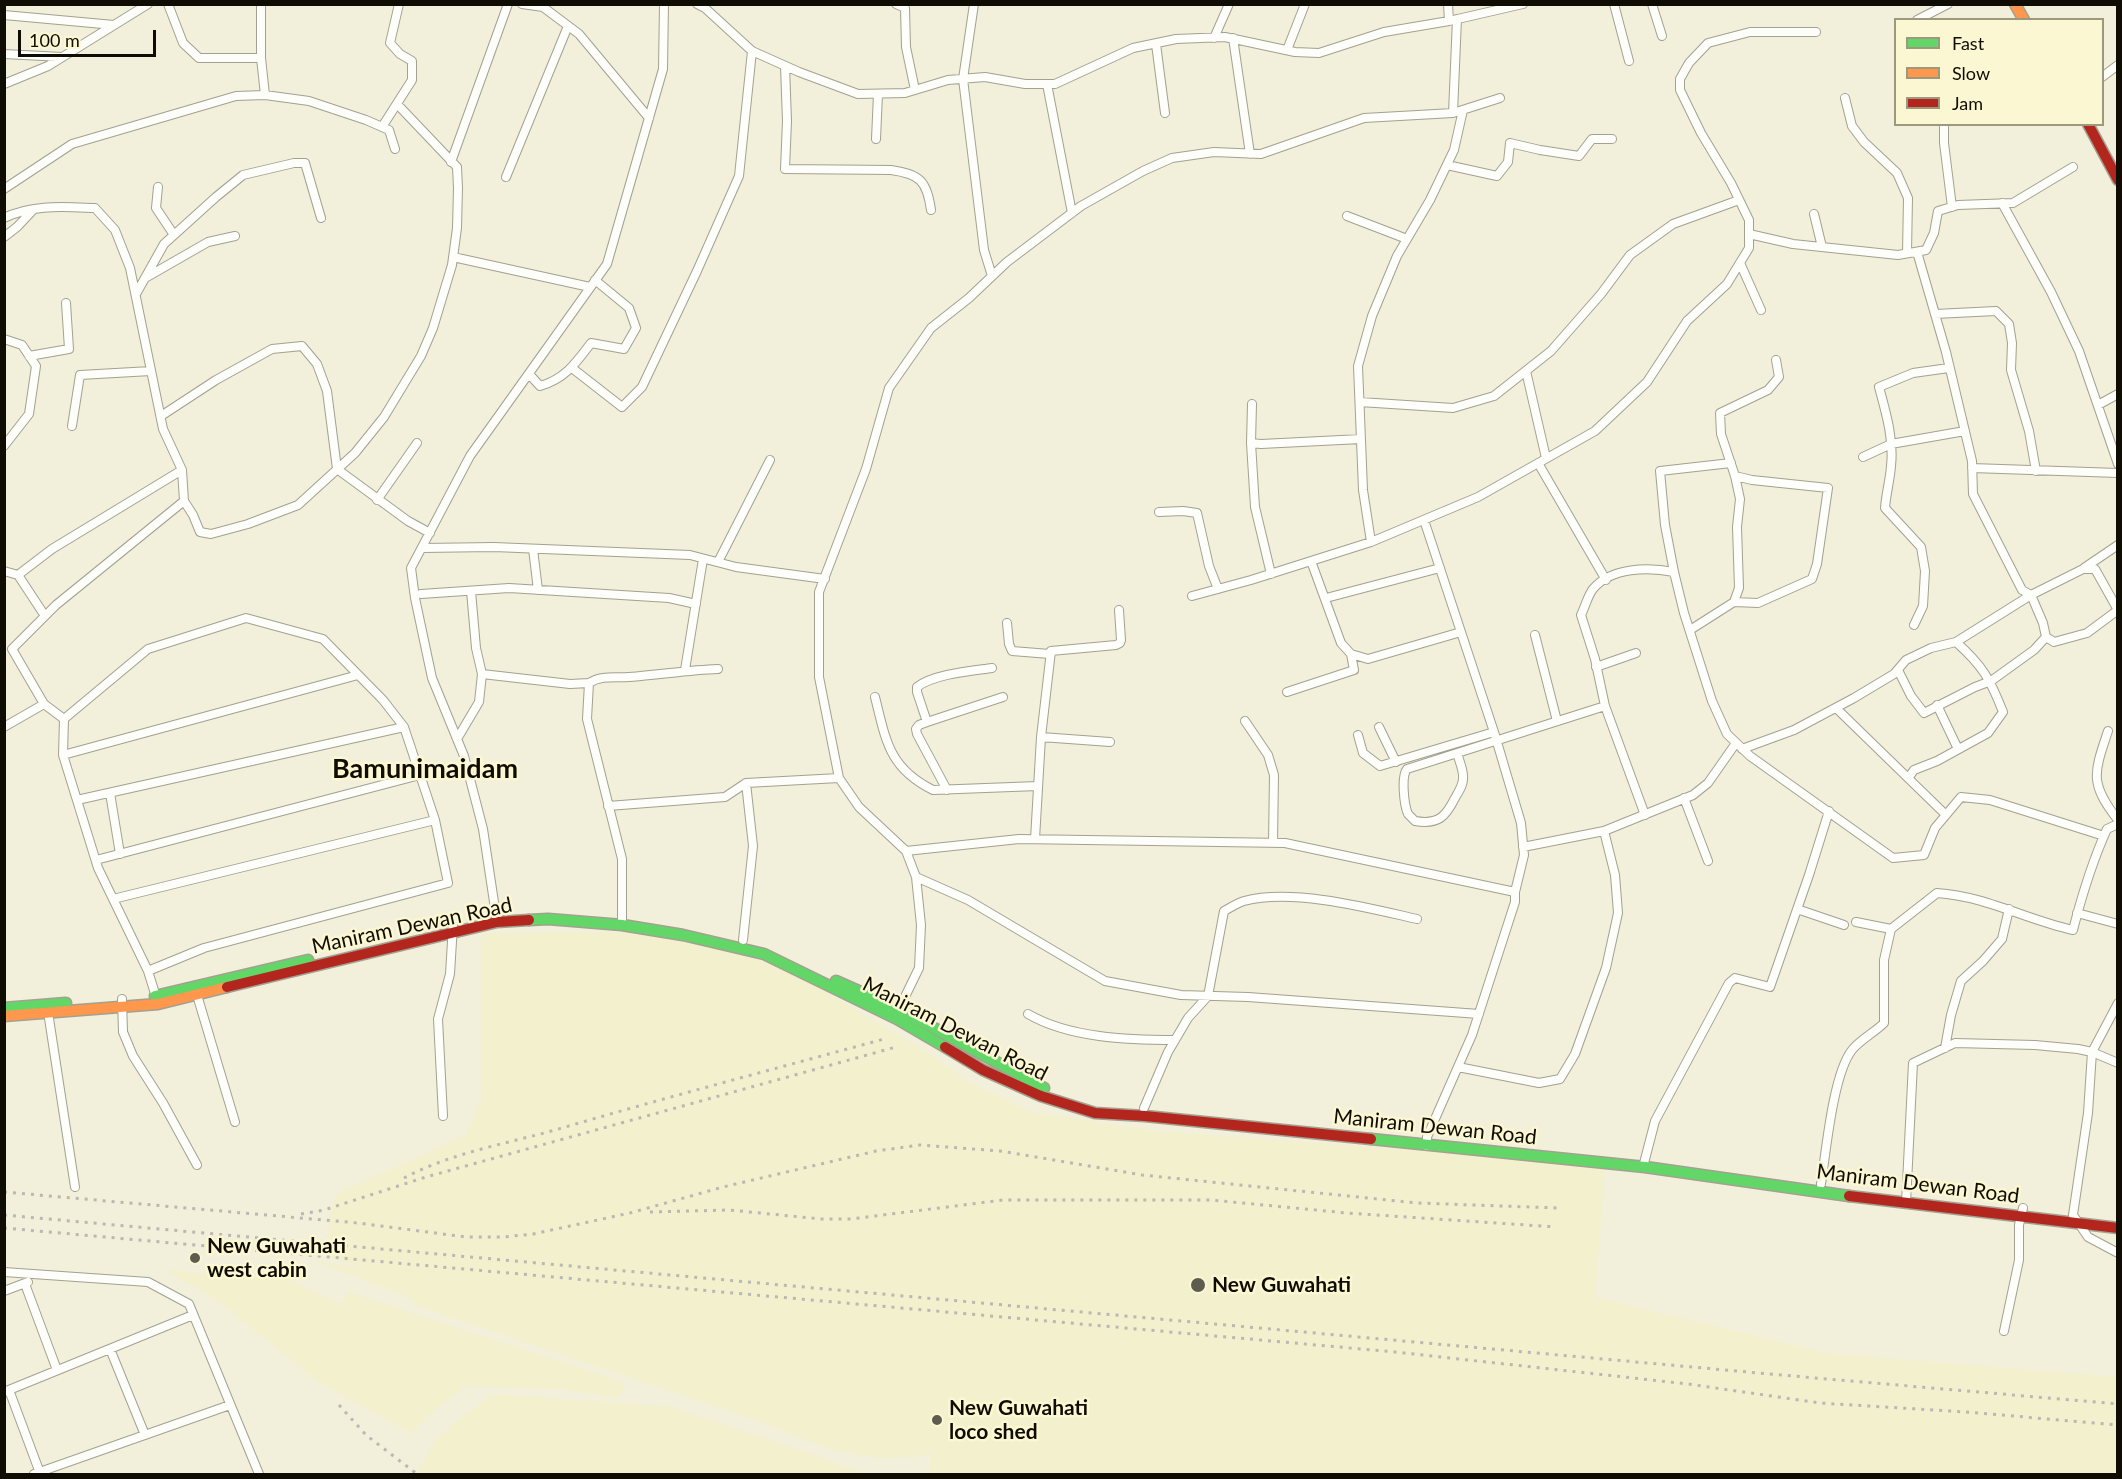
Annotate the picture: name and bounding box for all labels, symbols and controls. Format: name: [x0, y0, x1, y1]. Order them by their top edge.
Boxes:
scale bar: [21, 18, 159, 56]
legend: [1894, 18, 2104, 126]
text: 100 m: [29, 29, 80, 51]
text: Fast: [1952, 32, 1984, 54]
text: Slow: [1952, 62, 1990, 84]
text: Jam: [1952, 92, 1983, 114]
district label: Bamunimaidam: [332, 753, 518, 785]
street label: Maniram Dewan Road: [309, 892, 515, 960]
street label: Maniram Dewan Road: [858, 971, 1052, 1087]
street label: Maniram Dewan Road: [1332, 1104, 1538, 1150]
street label: Maniram Dewan Road: [1815, 1159, 2021, 1209]
place label: New Guwahati west cabin: [207, 1233, 346, 1283]
marker: New Guwahati west cabin: [188, 1251, 202, 1265]
place label: New Guwahati: [1212, 1272, 1351, 1298]
marker: New Guwahati: [1189, 1276, 1207, 1294]
place label: New Guwahati loco shed: [949, 1395, 1088, 1445]
marker: New Guwahati loco shed: [930, 1413, 944, 1427]

